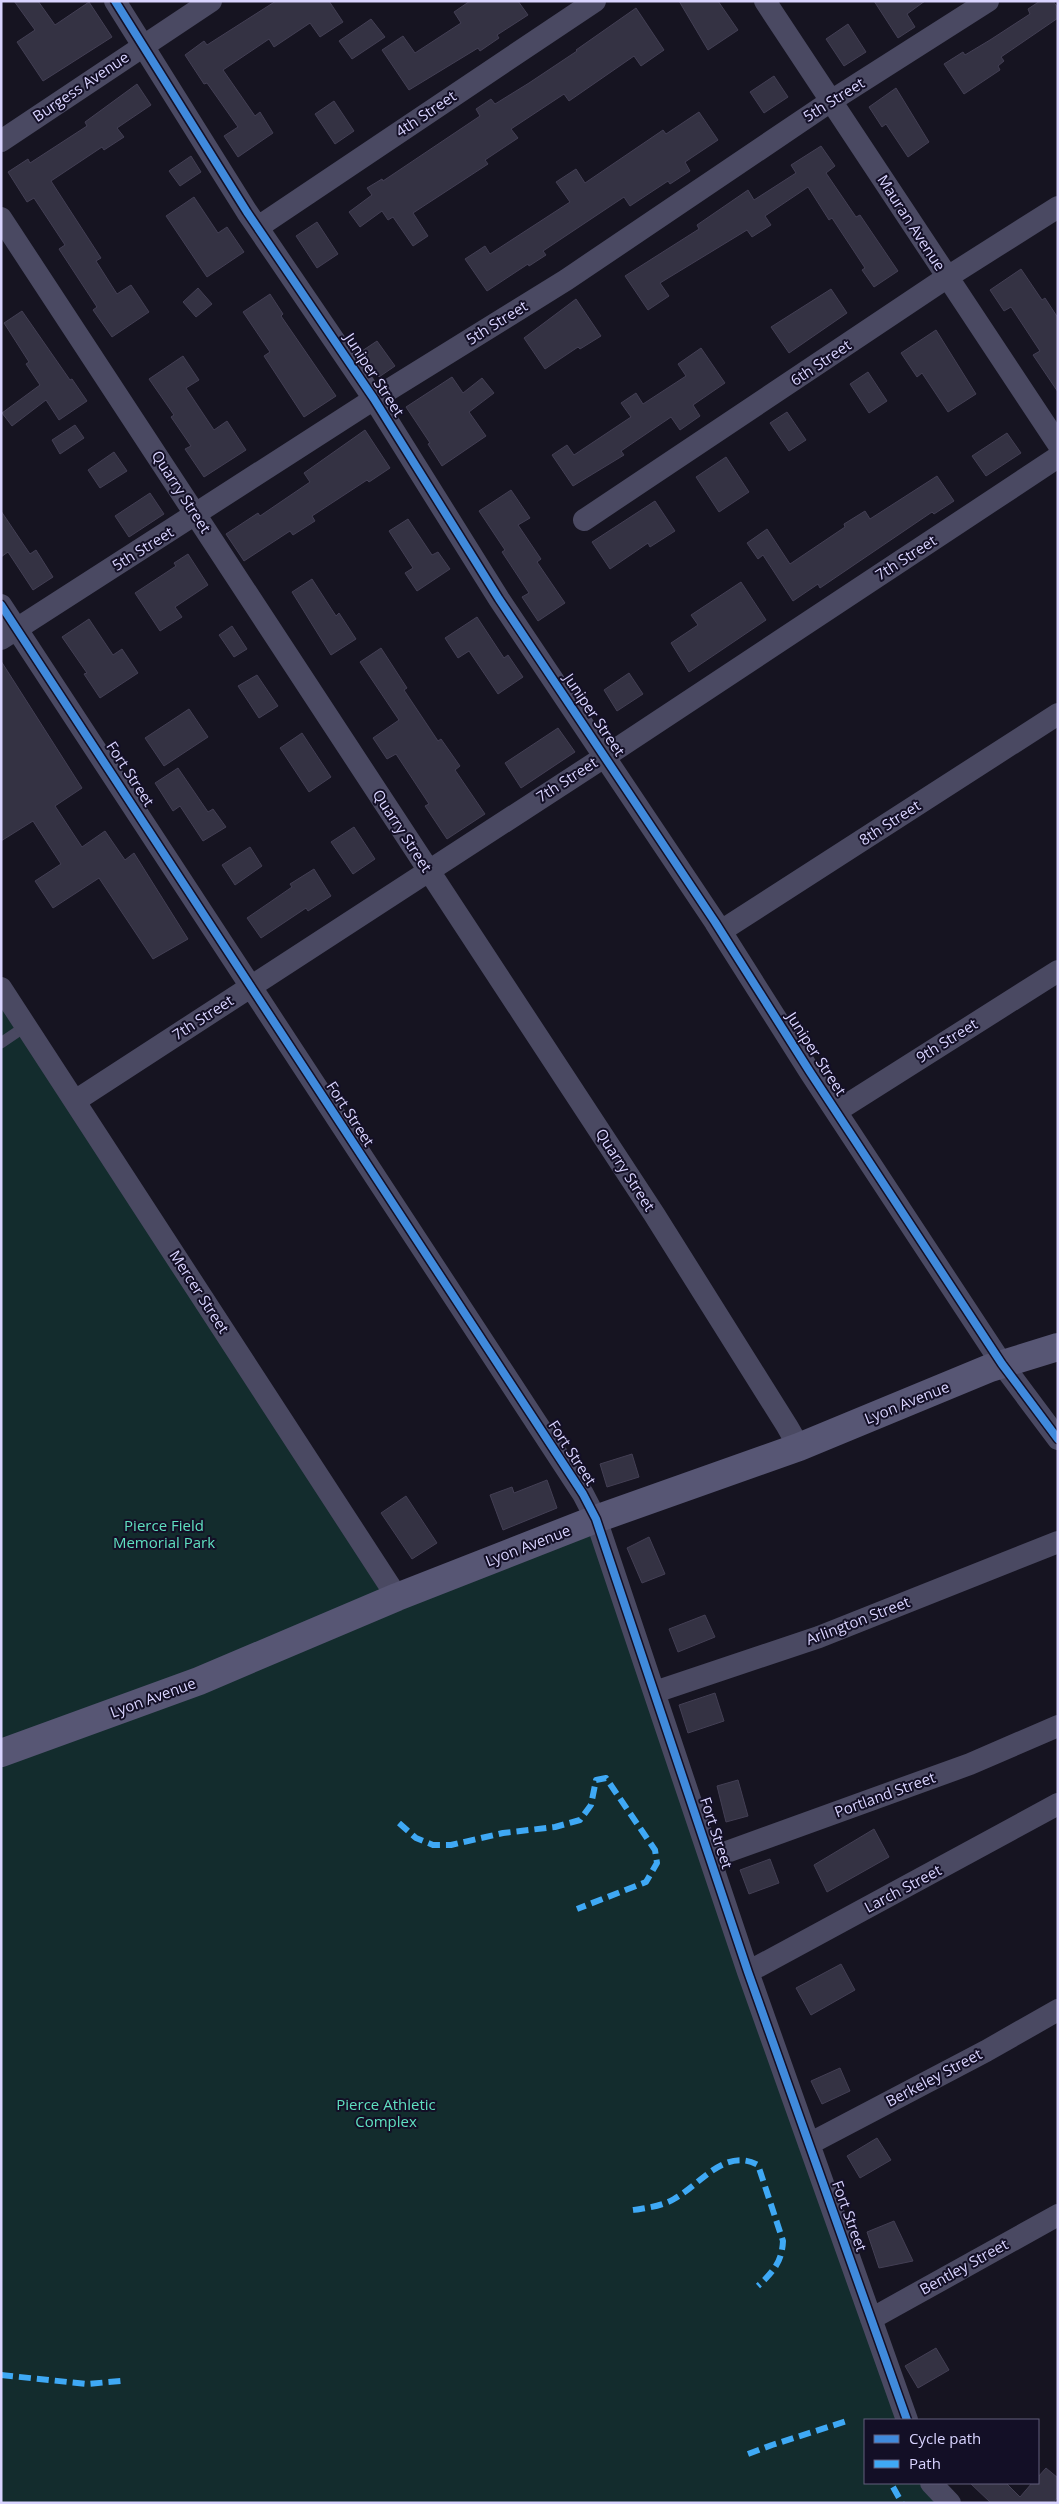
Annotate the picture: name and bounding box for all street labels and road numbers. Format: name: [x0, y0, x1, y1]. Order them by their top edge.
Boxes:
street label: Burgess Avenue: [28, 47, 132, 126]
street label: 5th Street: [799, 72, 868, 126]
street label: 4th Street: [391, 86, 460, 141]
street label: Mauran Avenue: [873, 171, 950, 274]
street label: 5th Street: [462, 295, 531, 349]
street label: Juniper Street: [339, 327, 409, 420]
street label: 6th Street: [786, 335, 855, 390]
street label: Quarry Street: [148, 446, 216, 537]
street label: 5th Street: [108, 521, 177, 575]
street label: 7th Street: [871, 530, 940, 584]
street label: Juniper Street: [559, 668, 630, 760]
street label: Fort Street: [102, 737, 159, 810]
street label: 7th Street: [532, 752, 601, 806]
street label: Quarry Street: [369, 785, 437, 876]
street label: 8th Street: [855, 795, 924, 849]
street label: 7th Street: [168, 990, 237, 1044]
street label: Juniper Street: [781, 1006, 851, 1099]
street label: 9th Street: [912, 1013, 981, 1067]
street label: Fort Street: [322, 1077, 379, 1150]
street label: Quarry Street: [592, 1124, 660, 1215]
street label: Mercer Street: [165, 1246, 234, 1337]
street label: Lyon Avenue: [861, 1376, 952, 1428]
street label: Fort Street: [544, 1416, 601, 1489]
street label: Lyon Avenue: [482, 1520, 573, 1570]
street label: Arlington Street: [803, 1591, 913, 1649]
street label: Lyon Avenue: [107, 1672, 198, 1722]
street label: Portland Street: [832, 1767, 938, 1822]
street label: Fort Street: [696, 1794, 738, 1871]
street label: Larch Street: [861, 1859, 945, 1917]
street label: Berkeley Street: [882, 2043, 985, 2111]
street label: Fort Street: [828, 2177, 872, 2254]
street label: Bentley Street: [916, 2234, 1011, 2299]

